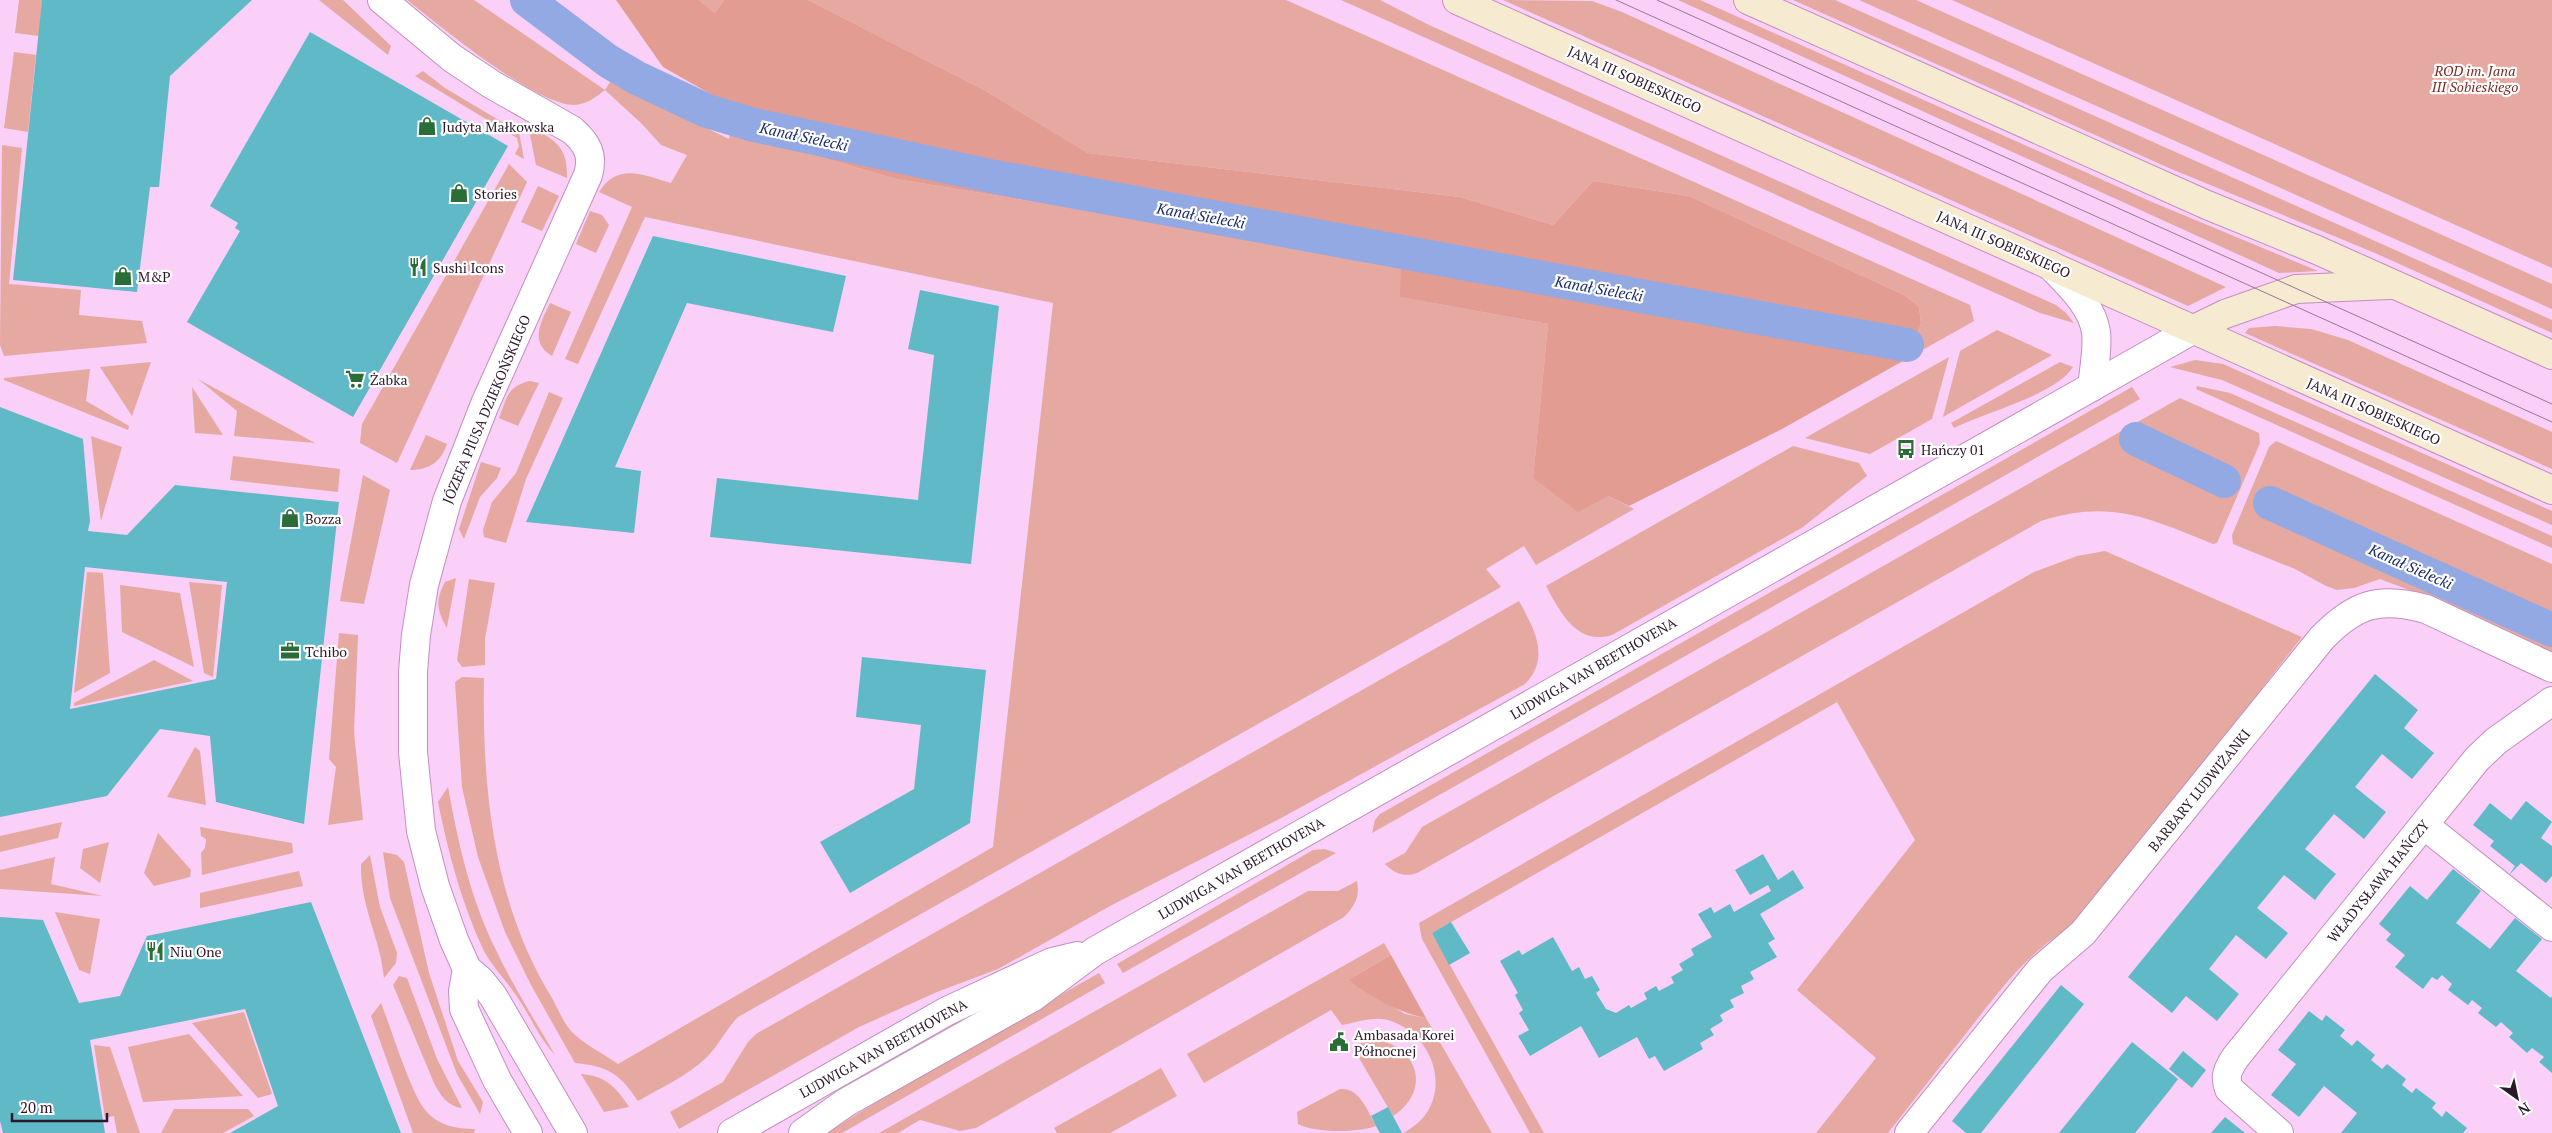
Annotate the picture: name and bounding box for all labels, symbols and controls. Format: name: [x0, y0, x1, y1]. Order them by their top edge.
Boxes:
street label: JANA III SOBIESKIEGO: [1565, 41, 1705, 117]
park label: ROD im. Jana III Sobieskiego: [2431, 61, 2518, 96]
shop icon: Judyta Małkowska: [416, 115, 438, 137]
place label: Judyta Małkowska: [442, 117, 554, 136]
water label: Kanał Sielecki: [757, 117, 851, 155]
shop icon: Stories: [448, 182, 470, 204]
place label: Stories: [474, 184, 517, 203]
water label: Kanał Sielecki: [1154, 197, 1248, 233]
street label: JANA III SOBIESKIEGO: [1934, 206, 2074, 282]
restaurant icon: Sushi Icons: [407, 256, 429, 278]
place label: Sushi Icons: [433, 258, 504, 277]
shop icon: M&P: [112, 265, 134, 287]
place label: M&P: [138, 267, 171, 286]
water label: Kanał Sielecki: [1552, 270, 1646, 306]
street label: JÓZEFA PIUSA DZIEKOŃSKIEGO: [437, 312, 535, 506]
supermarket icon: Żabka: [344, 368, 366, 390]
place label: Żabka: [370, 370, 408, 389]
street label: JANA III SOBIESKIEGO: [2304, 373, 2444, 449]
bus stop icon: Hańczy 01: [1895, 438, 1917, 460]
place label: Hańczy 01: [1921, 440, 1985, 459]
shop icon: Bozza: [279, 507, 301, 529]
place label: Bozza: [305, 509, 342, 528]
water label: Kanał Sielecki: [2365, 538, 2457, 594]
street label: LUDWIGA VAN BEETHOVENA: [1506, 612, 1680, 723]
office icon: Tchibo: [279, 640, 301, 662]
place label: Tchibo: [305, 642, 347, 661]
street label: BARBARY LUDWIŻANKI: [2144, 725, 2254, 855]
street label: LUDWIGA VAN BEETHOVENA: [1154, 812, 1328, 923]
street label: WŁADYSŁAWA HAŃCZY: [2323, 815, 2434, 946]
restaurant icon: Niu One: [144, 940, 166, 962]
place label: Niu One: [170, 942, 222, 961]
street label: LUDWIGA VAN BEETHOVENA: [796, 994, 971, 1102]
place label: Ambasada Korei Północnej: [1354, 1025, 1454, 1060]
public building icon: Ambasada Korei Północnej: [1328, 1031, 1350, 1053]
north arrow: [2492, 1073, 2542, 1123]
scale bar: [12, 1090, 108, 1122]
text: 20 m: [20, 1097, 53, 1117]
text: N: [2514, 1098, 2534, 1120]

